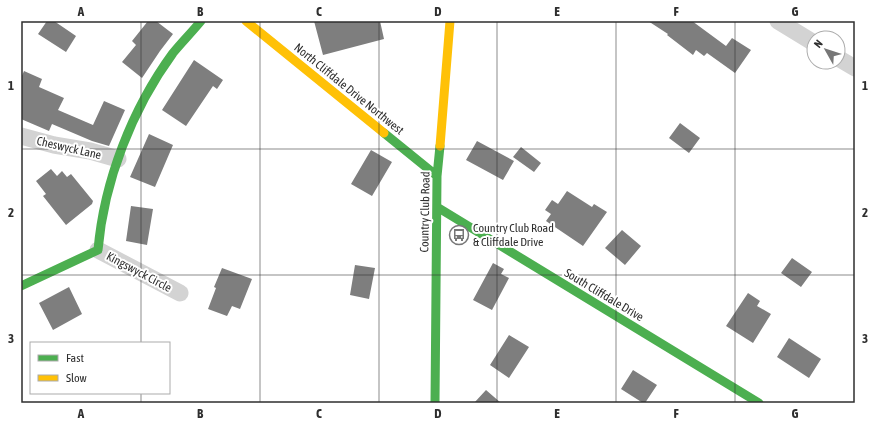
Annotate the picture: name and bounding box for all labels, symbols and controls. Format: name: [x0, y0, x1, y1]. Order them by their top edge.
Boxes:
text: A: [77, 4, 85, 19]
text: B: [197, 4, 204, 19]
text: C: [316, 4, 322, 19]
text: D: [434, 4, 442, 19]
text: E: [554, 4, 560, 19]
text: F: [673, 4, 679, 19]
text: G: [792, 4, 799, 19]
north arrow: [806, 30, 846, 70]
text: N: [812, 37, 825, 50]
street label: North Cliffdale Drive Northwest: [291, 40, 407, 138]
text: 1: [8, 78, 14, 93]
text: 1: [862, 78, 868, 93]
street label: Cheswyck Lane: [35, 134, 103, 162]
street label: Country Club Road: [417, 171, 433, 253]
text: 2: [8, 205, 14, 220]
text: 2: [862, 205, 868, 220]
place label: Country Club Road & Cliffdale Drive: [473, 221, 554, 249]
bus stop icon: Country Club Road & Cliffdale Drive: [448, 224, 470, 246]
street label: Kingswyck Circle: [104, 249, 174, 295]
street label: South Cliffdale Drive: [562, 266, 646, 324]
text: 3: [8, 331, 14, 346]
text: 3: [862, 331, 868, 346]
legend: [30, 342, 170, 394]
text: Fast: [66, 351, 84, 365]
text: Slow: [66, 371, 87, 385]
text: A: [77, 406, 85, 421]
text: B: [197, 406, 204, 421]
text: C: [316, 406, 322, 421]
text: D: [434, 406, 442, 421]
text: E: [554, 406, 560, 421]
text: F: [673, 406, 679, 421]
text: G: [792, 406, 799, 421]

